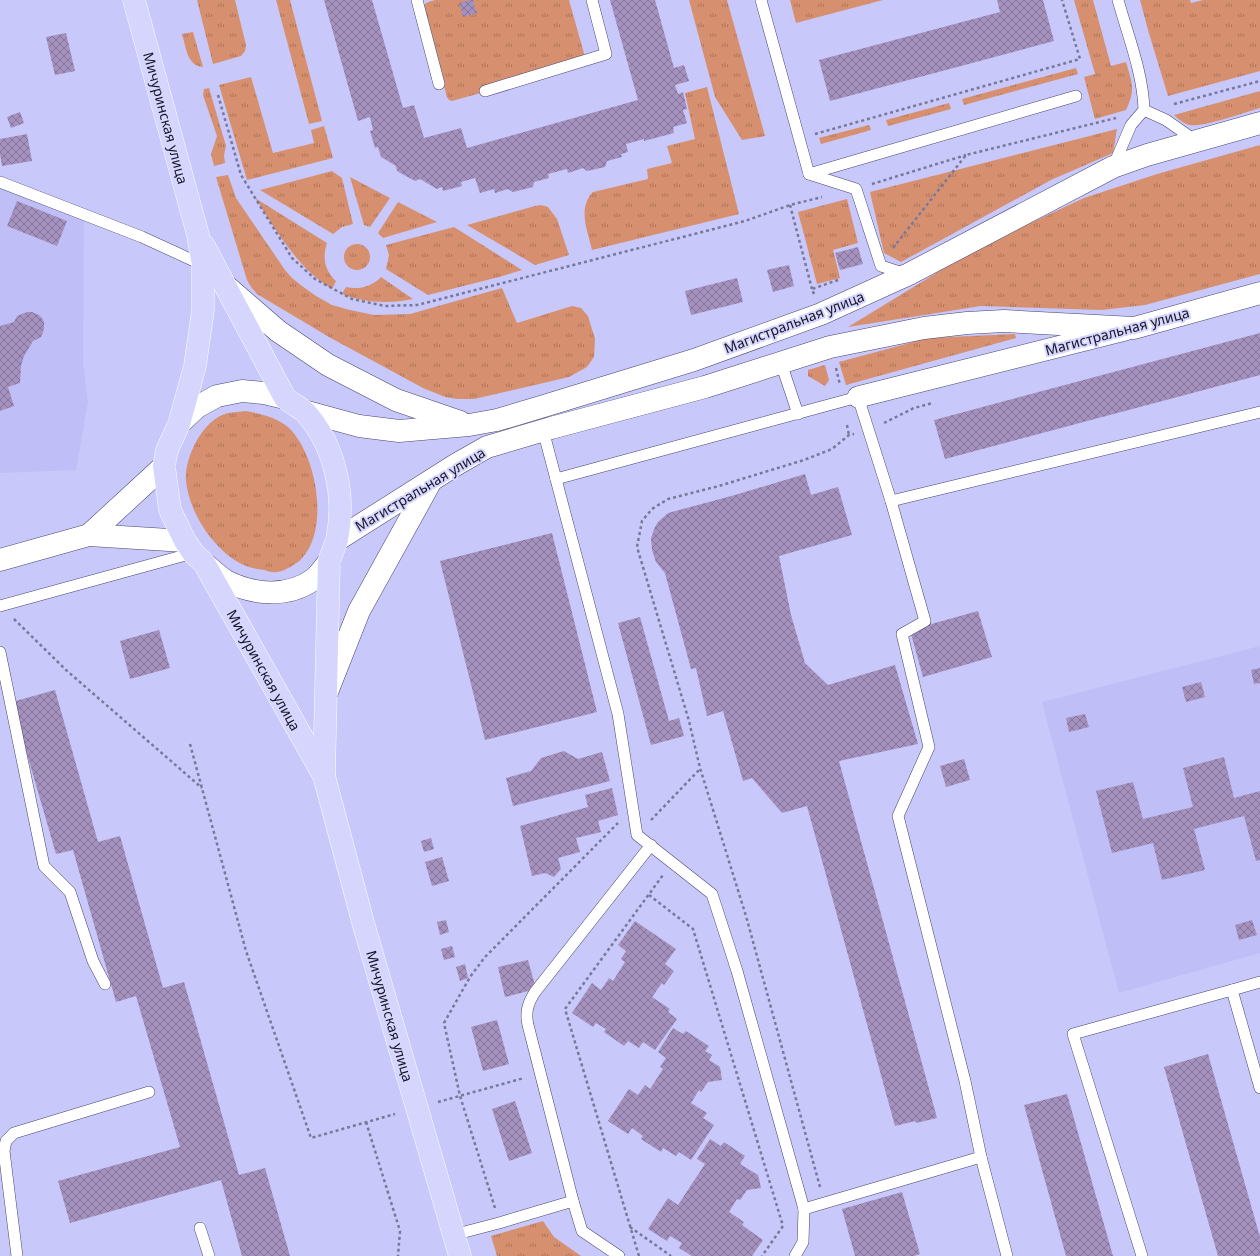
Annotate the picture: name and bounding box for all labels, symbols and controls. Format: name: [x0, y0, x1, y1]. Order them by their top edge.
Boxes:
street label: Мичуринская улица: [139, 50, 193, 186]
street label: Магистральная улица: [721, 286, 867, 358]
street label: Магистральная улица: [1043, 303, 1191, 359]
street label: Магистральная улица: [351, 443, 489, 535]
street label: Мичуринская улица: [223, 606, 305, 734]
street label: Мичуринская улица: [362, 948, 418, 1084]

